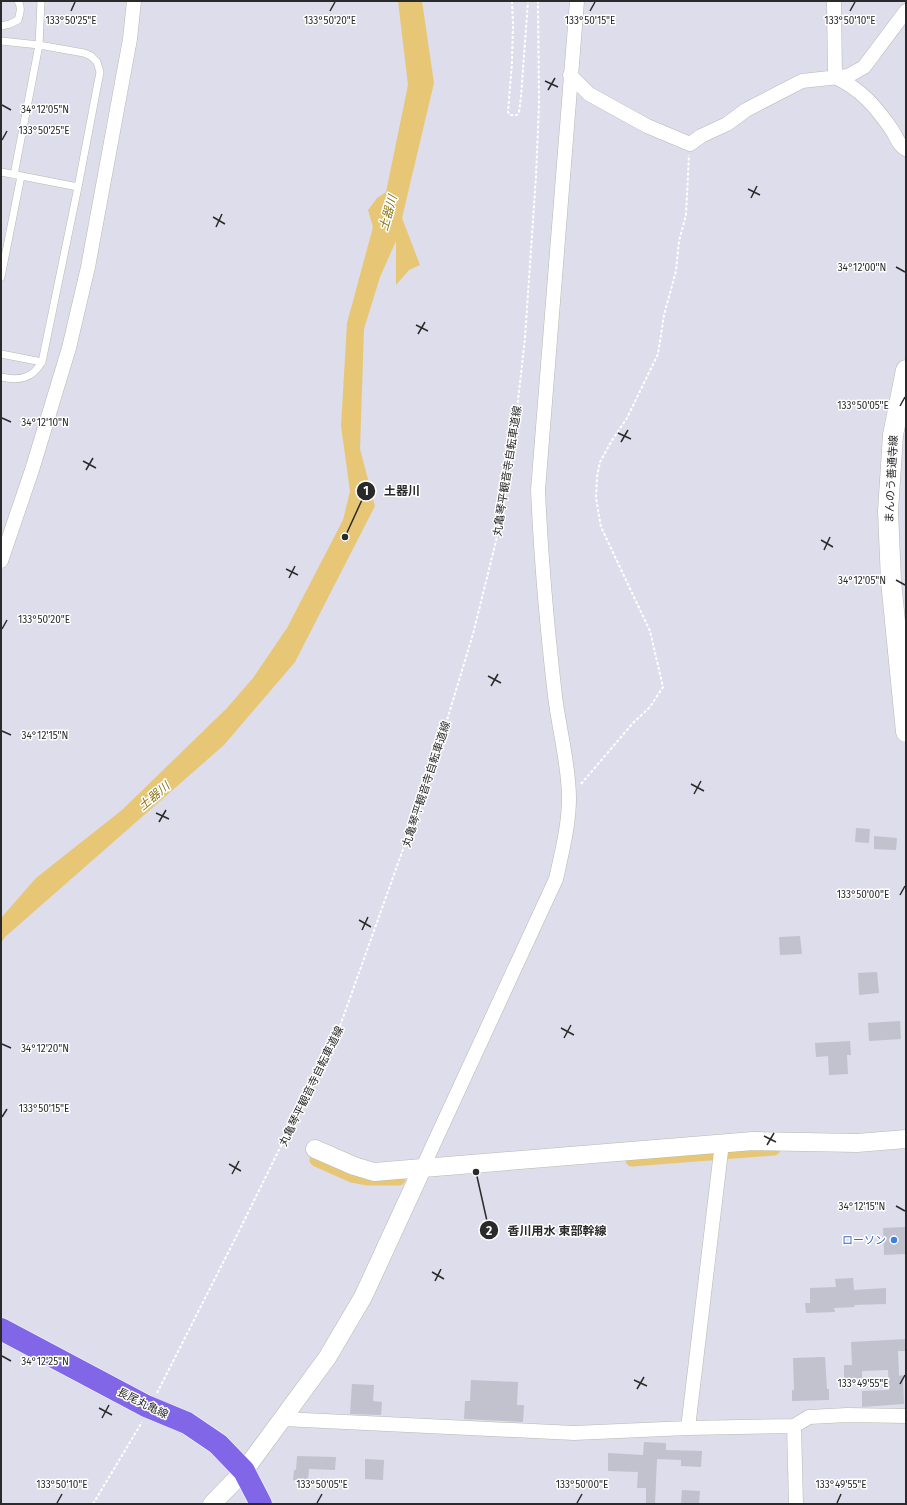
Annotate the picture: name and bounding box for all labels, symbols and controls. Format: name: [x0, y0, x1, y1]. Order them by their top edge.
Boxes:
text: 133°50'25"E: [45, 15, 97, 27]
text: 133°50'20"E: [304, 15, 356, 27]
text: 133°50'15"E: [565, 15, 615, 27]
text: 133°50'10"E: [824, 15, 876, 27]
text: 34°12'05"N: [21, 104, 69, 116]
text: 133°50'25"E: [18, 125, 70, 137]
water label: 土器川: [376, 192, 400, 232]
text: 34°12'00"N: [838, 262, 886, 274]
text: 133°50'05"E: [837, 400, 889, 412]
street label: 丸亀琴平観音寺自転車道線: [491, 405, 524, 537]
text: 34°12'10"N: [21, 417, 69, 429]
street label: まんのう善通寺線: [883, 435, 900, 523]
callout: 土器川: [356, 479, 428, 503]
text: 1: [363, 484, 369, 498]
text: 土器川: [384, 484, 420, 498]
text: 34°12'05"N: [838, 575, 886, 587]
text: 133°50'20"E: [18, 614, 70, 626]
street label: 丸亀琴平観音寺自転車道線: [400, 719, 453, 849]
text: 34°12'15"N: [22, 730, 68, 742]
water label: 土器川: [136, 778, 174, 813]
text: 133°50'00"E: [837, 889, 889, 901]
street label: 丸亀琴平観音寺自転車道線: [277, 1024, 346, 1148]
text: 34°12'20"N: [21, 1043, 69, 1055]
text: 133°50'15"E: [19, 1103, 69, 1115]
text: 34°12'15"N: [839, 1201, 885, 1213]
callout: 香川用水 東部幹線: [479, 1218, 614, 1242]
text: 2: [486, 1224, 492, 1238]
text: 香川用水 東部幹線: [508, 1224, 606, 1238]
place label: ローソン: [842, 1234, 886, 1247]
marker: ローソン: [889, 1235, 899, 1245]
text: 34°12'25"N: [21, 1356, 69, 1368]
text: 133°49'55"E: [837, 1378, 889, 1390]
street label: 長尾丸亀線: [115, 1386, 170, 1421]
text: 133°50'10"E: [36, 1479, 88, 1491]
text: 133°50'05"E: [296, 1479, 348, 1491]
text: 133°50'00"E: [556, 1479, 608, 1491]
text: 133°49'55"E: [815, 1479, 867, 1491]

